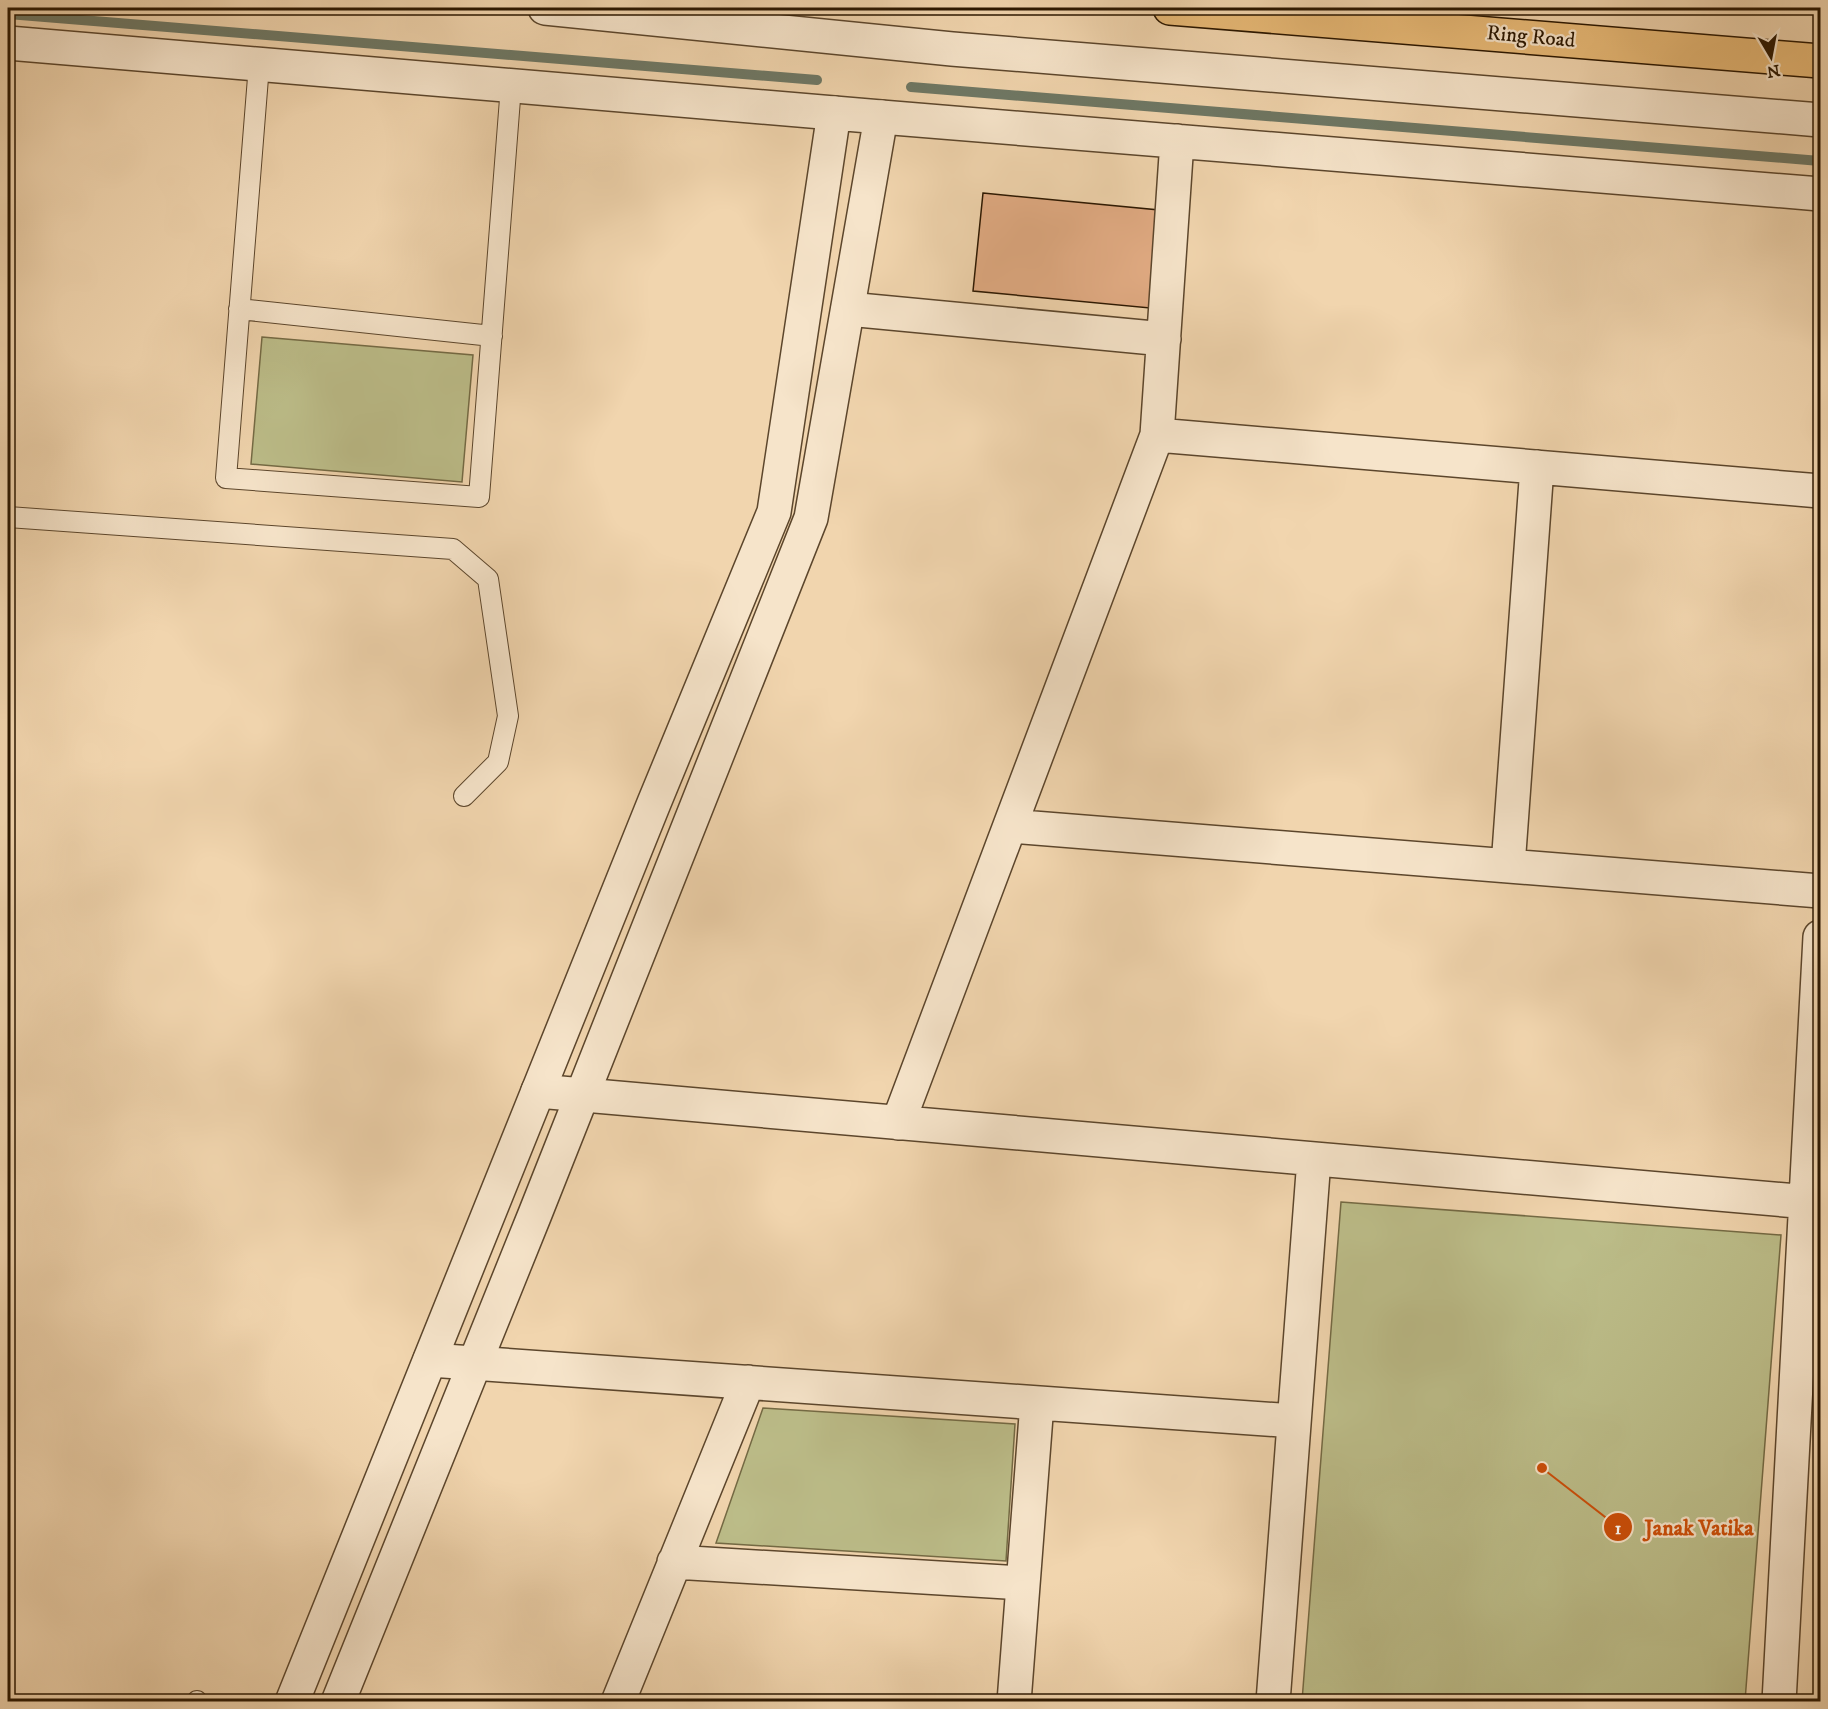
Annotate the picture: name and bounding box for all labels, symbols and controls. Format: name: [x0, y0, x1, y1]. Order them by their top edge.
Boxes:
street label: Ring Road: [1486, 20, 1577, 54]
north arrow: [1741, 27, 1801, 87]
text: N: [1765, 60, 1782, 82]
callout: Janak Vatika: [1603, 1507, 1766, 1547]
text: Janak Vatika: [1641, 1515, 1754, 1542]
text: 1: [1615, 1518, 1622, 1540]

